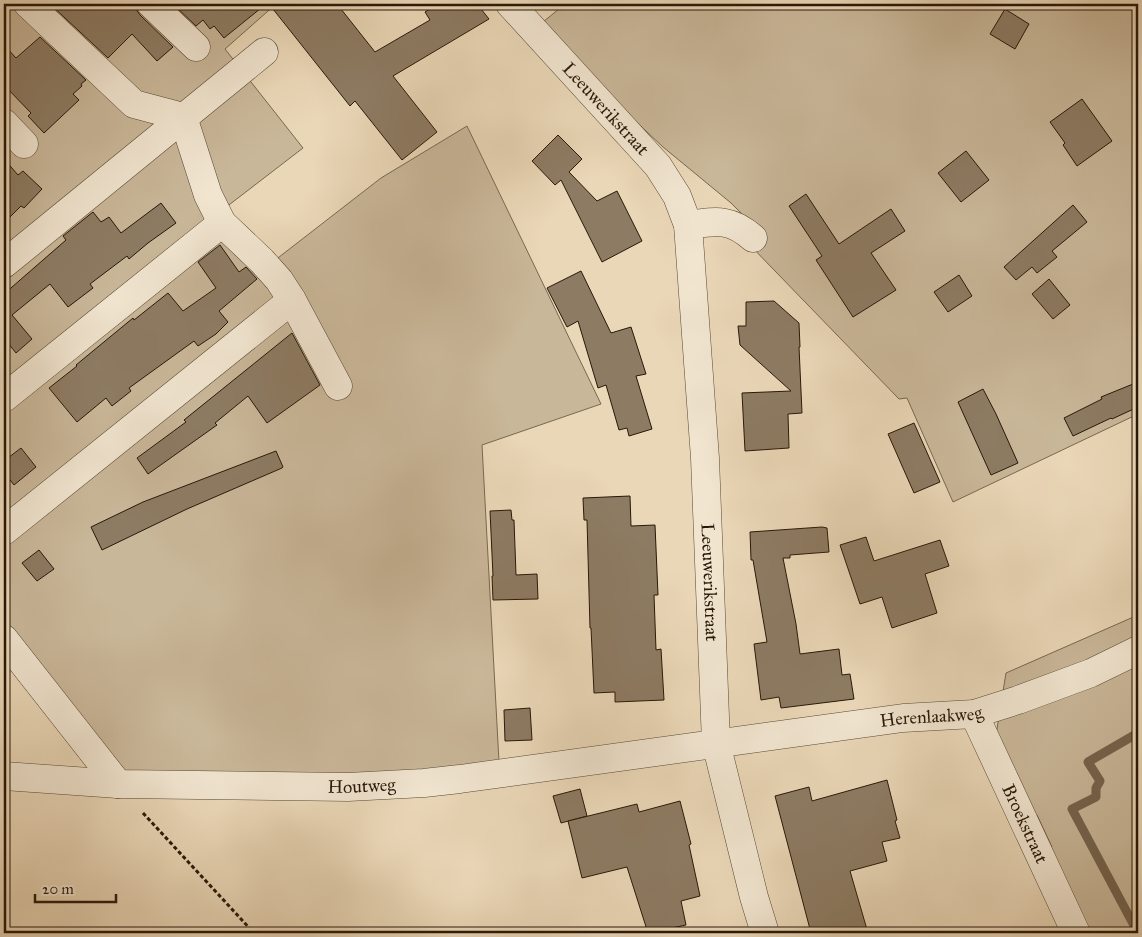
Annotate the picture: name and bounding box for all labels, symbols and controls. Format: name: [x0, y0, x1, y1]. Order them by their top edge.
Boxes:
street label: Leeuwerikstraat: [558, 58, 654, 160]
street label: Leeuwerikstraat: [697, 523, 723, 643]
street label: Herenlaakweg: [879, 701, 986, 732]
street label: Houtweg: [328, 773, 397, 798]
street label: Broekstraat: [997, 781, 1053, 867]
scale bar: [35, 872, 116, 904]
text: 20 m: [42, 880, 74, 898]

